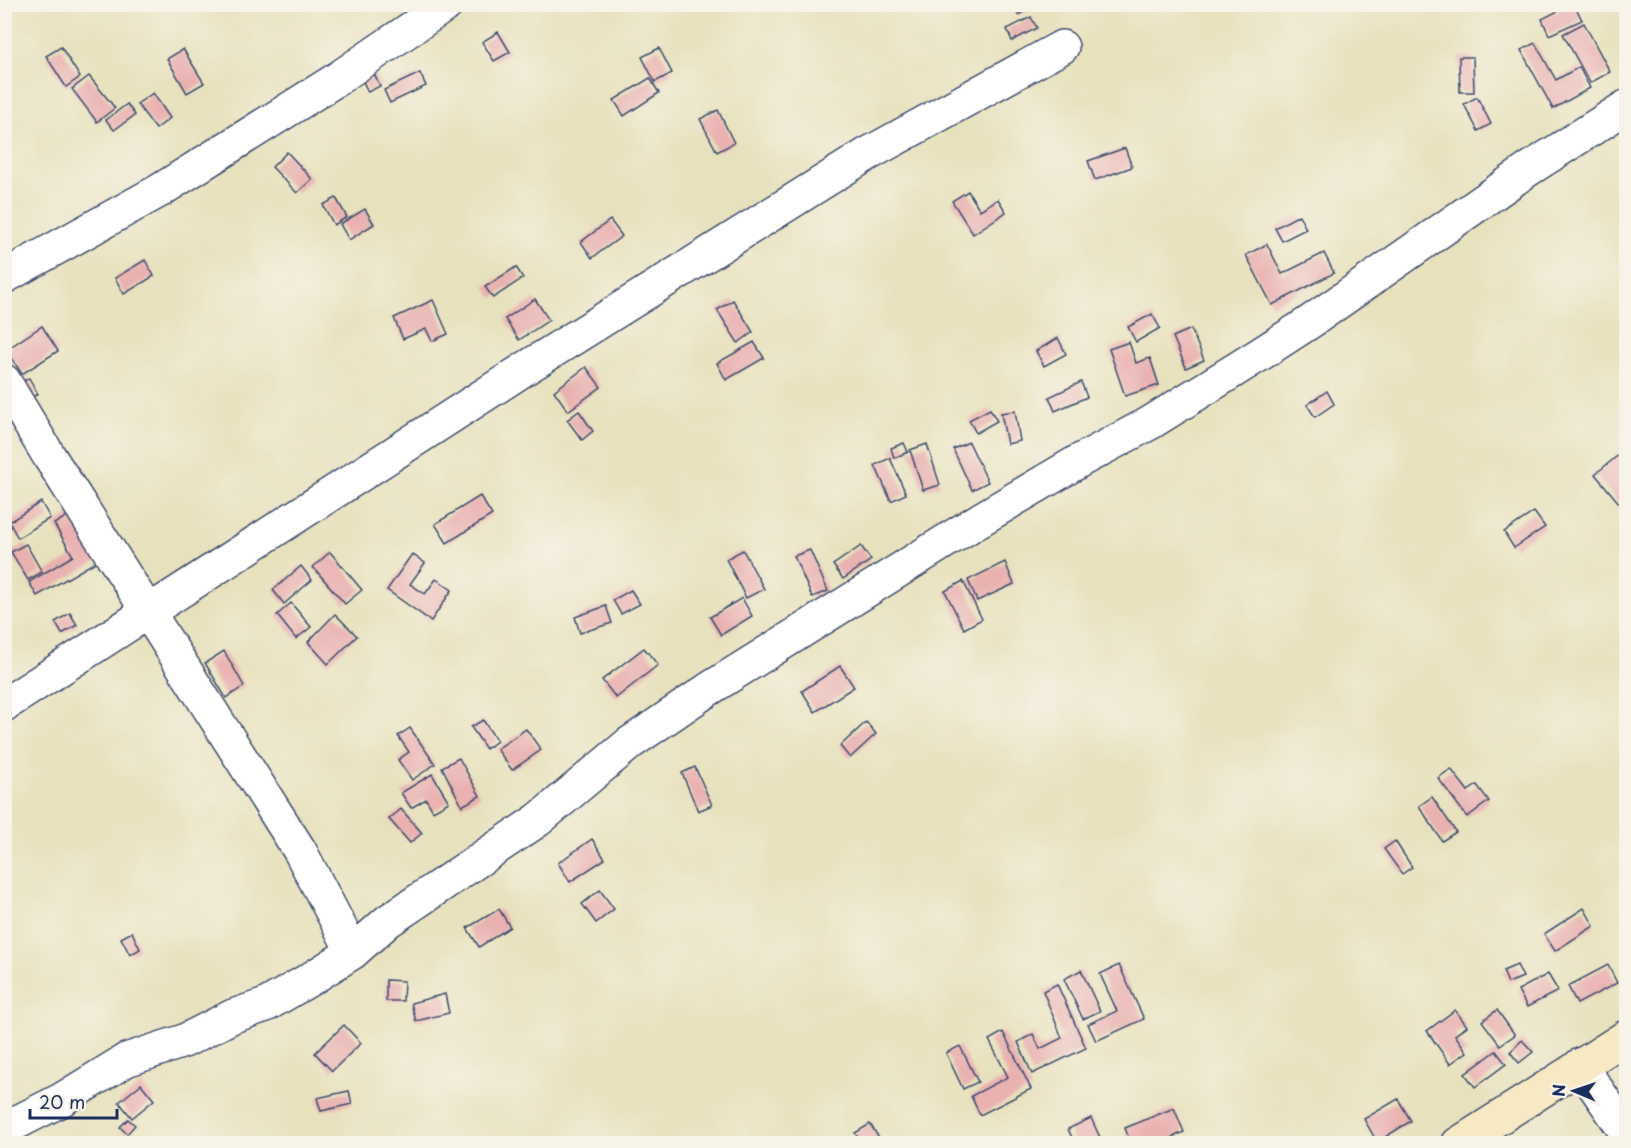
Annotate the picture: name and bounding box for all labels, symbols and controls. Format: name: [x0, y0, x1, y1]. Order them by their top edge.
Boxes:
north arrow: [1544, 1061, 1604, 1121]
scale bar: [30, 1082, 117, 1120]
text: N: [1546, 1084, 1570, 1097]
text: 20 m: [39, 1088, 85, 1115]

